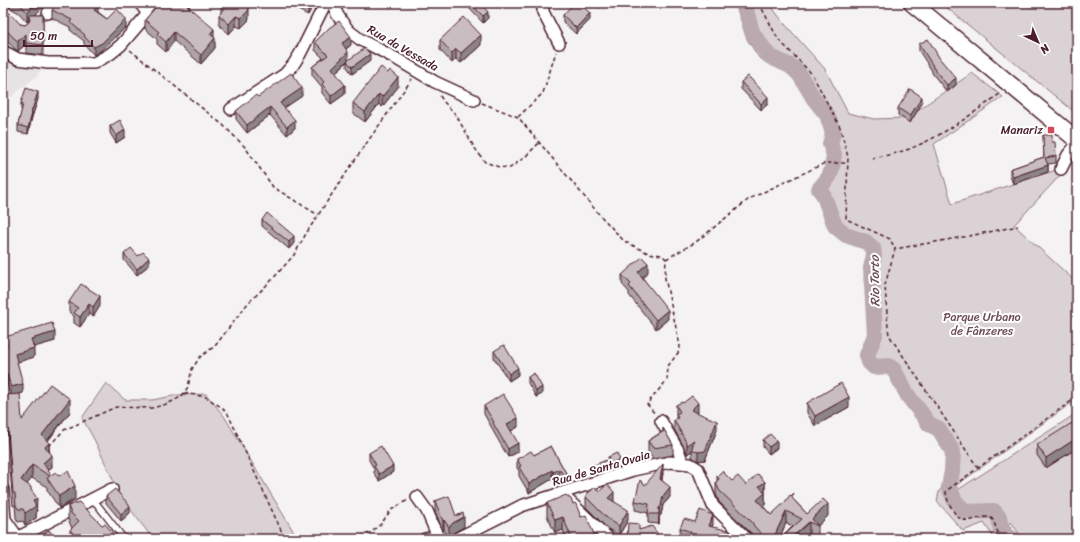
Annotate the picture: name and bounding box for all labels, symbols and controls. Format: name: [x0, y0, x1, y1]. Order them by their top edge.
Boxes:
street label: Rua da Vessada: [363, 19, 443, 77]
scale bar: [24, 22, 92, 48]
north arrow: [1018, 22, 1058, 62]
text: 50 m: [30, 25, 57, 47]
text: N: [1035, 39, 1055, 59]
place label: Manariz: [1001, 119, 1043, 141]
marker: Manariz: [1046, 125, 1056, 135]
water label: Rio Torto: [863, 254, 886, 307]
park label: Parque Urbano de Fânzeres: [943, 306, 1021, 342]
street label: Rua de Santa Ovaia: [550, 443, 653, 492]

